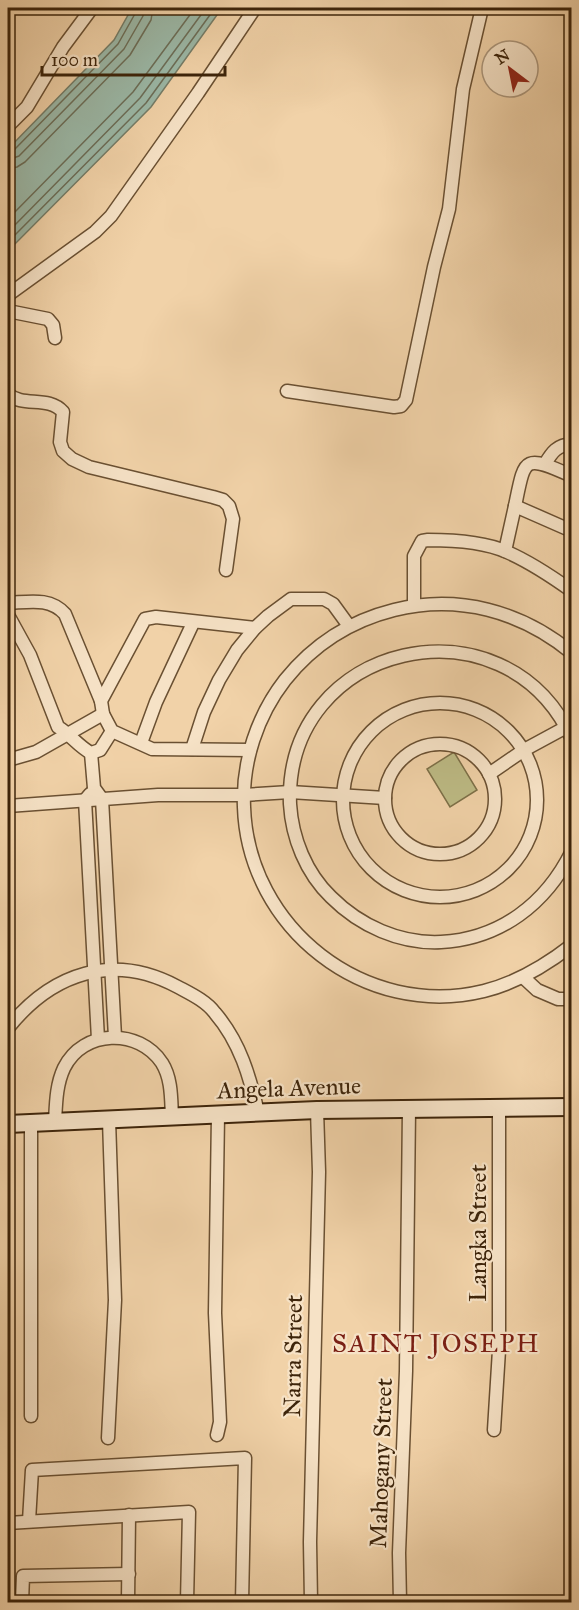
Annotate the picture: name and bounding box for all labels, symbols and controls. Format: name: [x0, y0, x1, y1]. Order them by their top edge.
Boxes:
scale bar: [42, 39, 225, 77]
north arrow: [480, 39, 540, 99]
text: N: [492, 45, 513, 68]
text: 100 m: [51, 49, 98, 71]
street label: Angela Avenue: [215, 1070, 362, 1106]
street label: Langka Street: [463, 1163, 493, 1302]
street label: Narra Street: [277, 1294, 309, 1418]
district label: SAINT JOSEPH: [332, 1327, 540, 1359]
street label: Mahogany Street: [363, 1377, 399, 1549]

